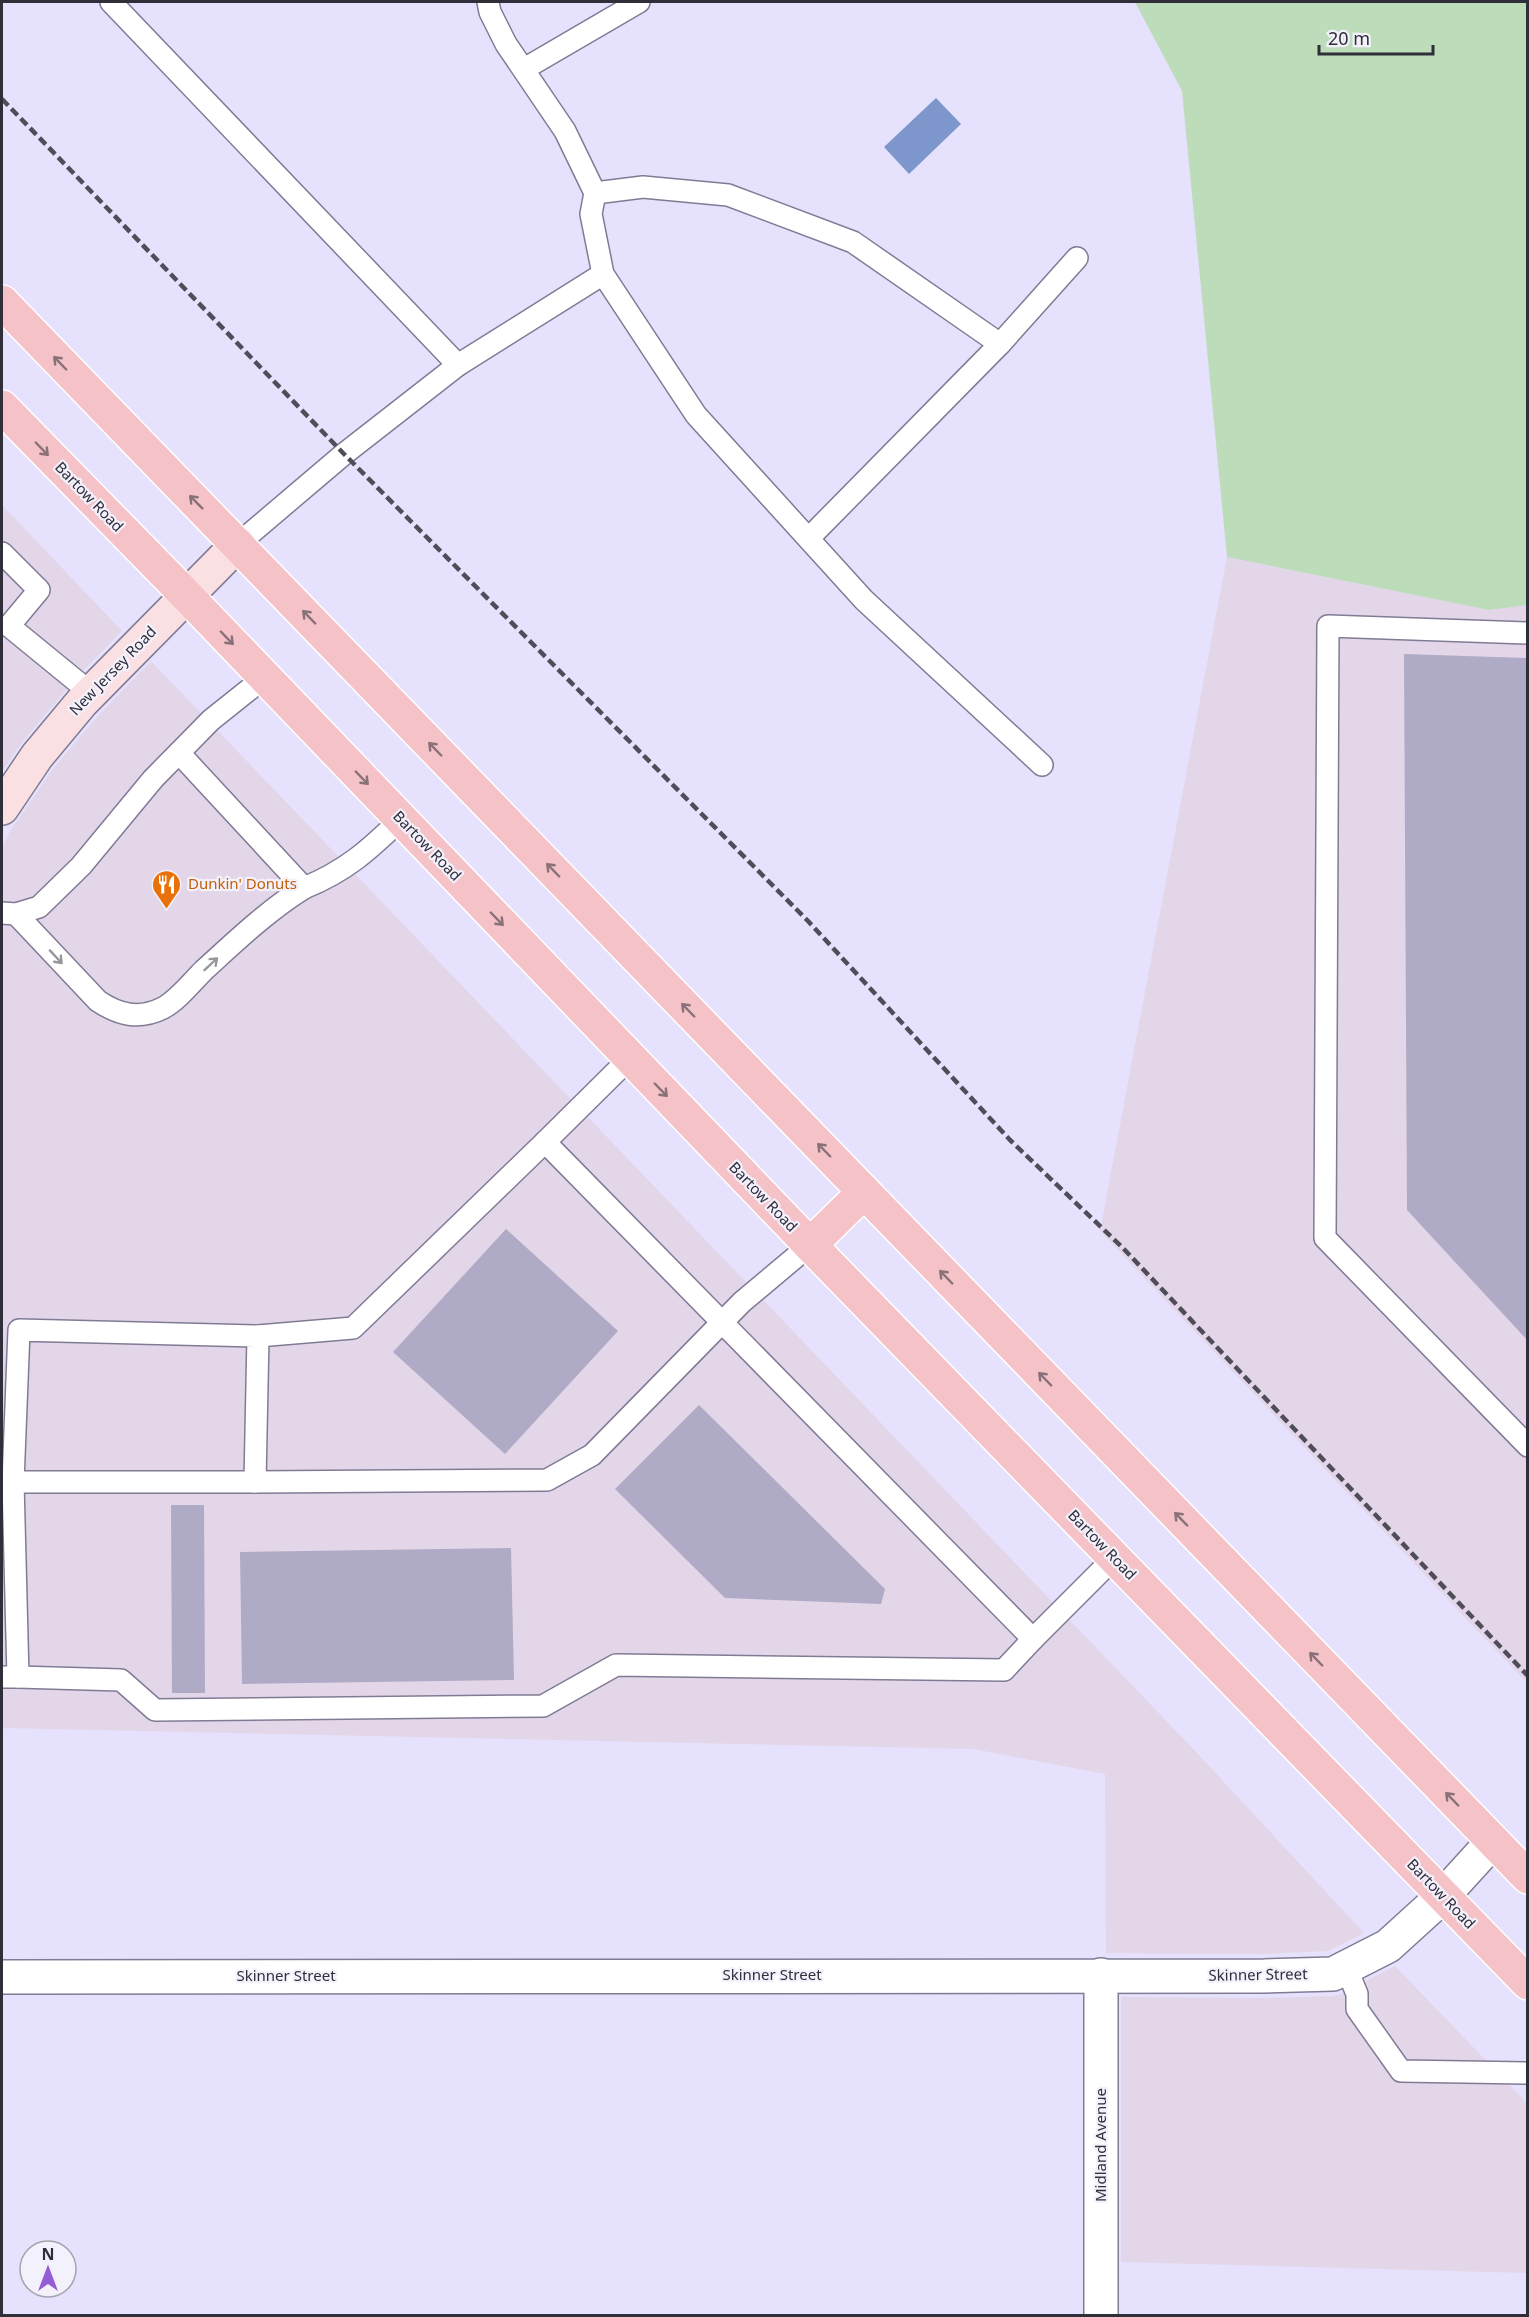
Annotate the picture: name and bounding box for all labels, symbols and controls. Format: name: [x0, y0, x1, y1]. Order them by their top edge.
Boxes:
scale bar: [1319, 18, 1433, 56]
text: 20 m: [1328, 26, 1370, 50]
one-way arrow: [53, 355, 68, 370]
one-way arrow: [35, 442, 50, 457]
street label: Bartow Road: [51, 457, 128, 536]
one-way arrow: [189, 495, 204, 510]
one-way arrow: [301, 610, 316, 625]
street label: New Jersey Road: [64, 621, 160, 719]
one-way arrow: [220, 630, 234, 645]
one-way arrow: [428, 741, 443, 756]
one-way arrow: [355, 771, 369, 786]
street label: Bartow Road: [389, 806, 466, 885]
one-way arrow: [545, 863, 560, 878]
restaurant icon: Dunkin' Donuts: [151, 868, 183, 910]
place label: Dunkin' Donuts: [188, 873, 297, 893]
one-way arrow: [490, 911, 504, 926]
one-way arrow: [49, 950, 63, 965]
one-way arrow: [203, 957, 218, 971]
one-way arrow: [681, 1003, 696, 1018]
one-way arrow: [654, 1082, 668, 1097]
one-way arrow: [816, 1143, 831, 1158]
street label: Bartow Road: [725, 1157, 802, 1236]
one-way arrow: [939, 1269, 953, 1284]
one-way arrow: [1038, 1371, 1052, 1386]
street label: Bartow Road: [1064, 1505, 1141, 1584]
one-way arrow: [1173, 1511, 1188, 1526]
one-way arrow: [1310, 1652, 1324, 1667]
one-way arrow: [1445, 1792, 1459, 1807]
street label: Bartow Road: [1403, 1854, 1480, 1933]
street label: Skinner Street: [1208, 1963, 1308, 1985]
street label: Skinner Street: [722, 1964, 822, 1984]
street label: Skinner Street: [236, 1965, 336, 1985]
street label: Midland Avenue: [1090, 2088, 1110, 2202]
north arrow: [18, 2239, 78, 2299]
text: N: [41, 2243, 55, 2265]

